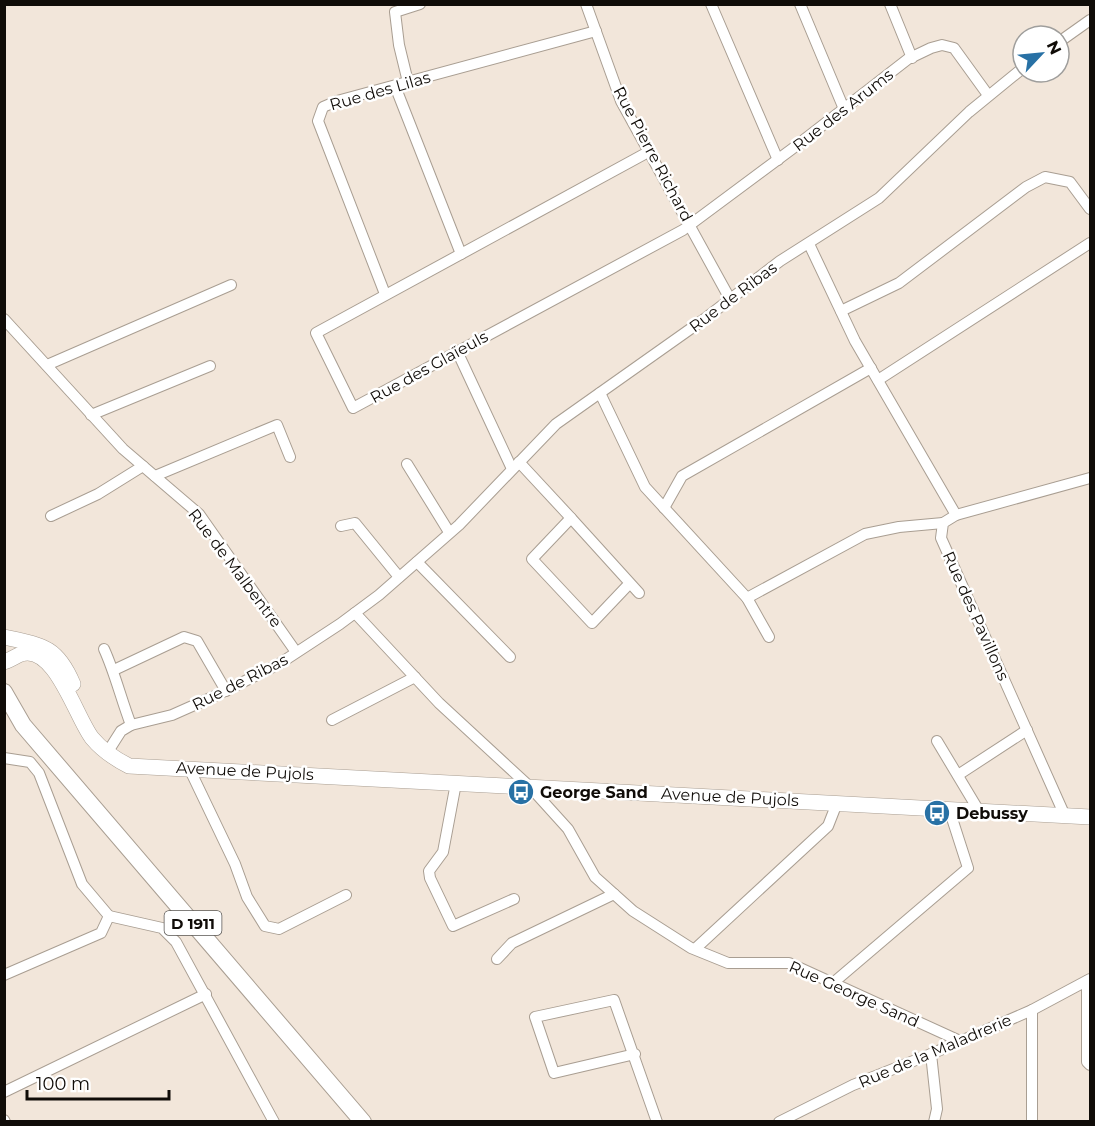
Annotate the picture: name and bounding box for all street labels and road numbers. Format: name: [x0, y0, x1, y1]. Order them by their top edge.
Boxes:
street label: Rue des Arums: [789, 65, 897, 155]
street label: Rue des Lilas: [327, 67, 433, 114]
street label: Rue Pierre Richard: [609, 83, 697, 225]
street label: Rue de Ribas: [685, 258, 781, 336]
street label: Rue des Glaïeuls: [367, 327, 491, 407]
street label: Rue de Malbentre: [184, 505, 286, 631]
street label: Rue des Pavillons: [939, 548, 1013, 684]
street label: Rue de Ribas: [189, 650, 291, 714]
street label: Avenue de Pujols: [176, 758, 315, 784]
street label: Avenue de Pujols: [661, 784, 800, 810]
road number: D 1911: [164, 911, 222, 935]
street label: Rue George Sand: [786, 957, 922, 1031]
street label: Rue de la Maladrerie: [856, 1010, 1014, 1092]

